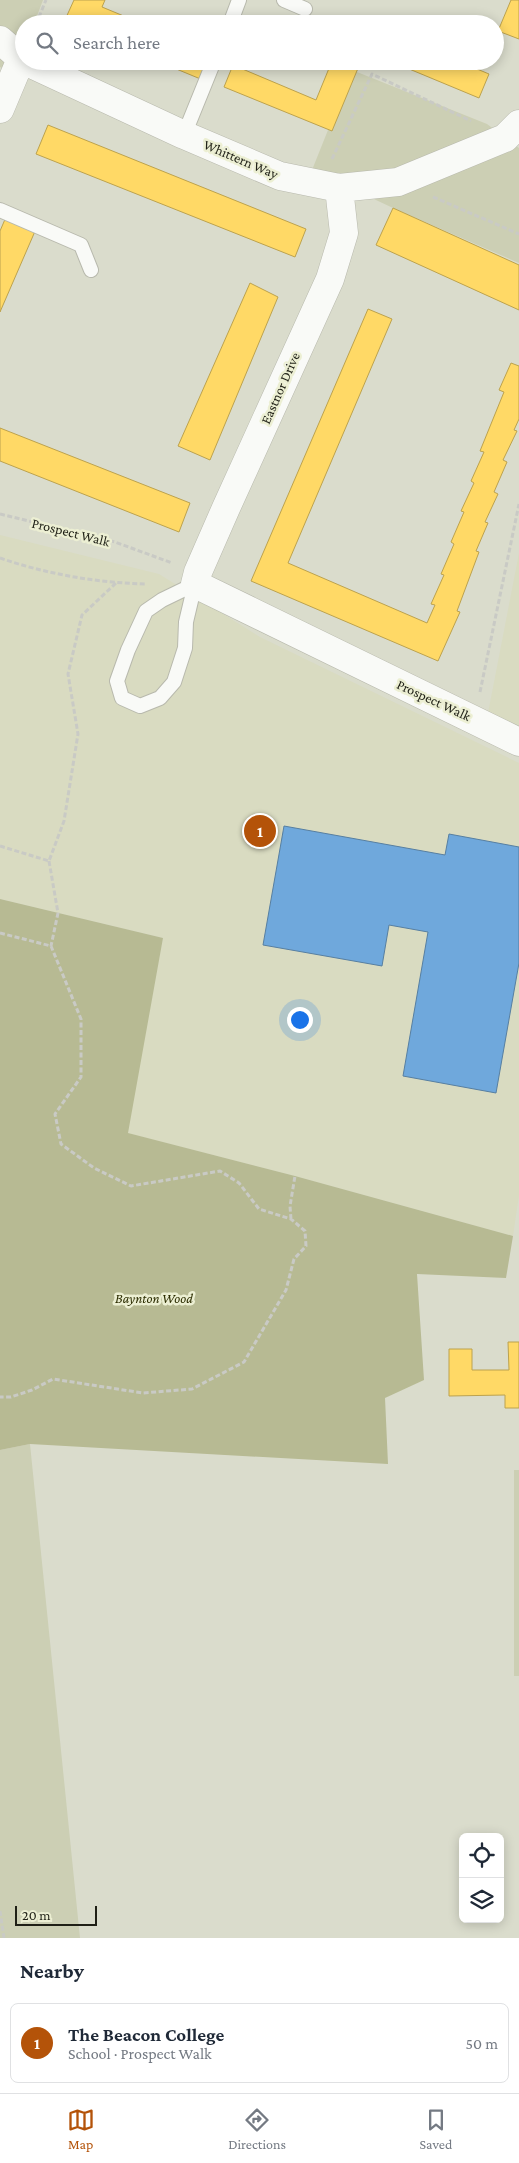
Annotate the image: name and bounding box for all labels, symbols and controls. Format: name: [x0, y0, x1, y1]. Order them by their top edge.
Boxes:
search box: [15, 15, 504, 70]
icon: search: [33, 29, 61, 57]
text: Search here: [73, 32, 160, 53]
street label: Whittern Way: [201, 136, 281, 182]
street label: Eastnor Drive: [257, 350, 303, 426]
street label: Prospect Walk: [30, 515, 112, 549]
street label: Prospect Walk: [394, 676, 474, 724]
pin: 1: [244, 812, 276, 850]
your location: [287, 1007, 313, 1033]
park label: Baynton Wood: [115, 1290, 193, 1306]
map controls: [459, 1833, 504, 1923]
button: locate: [459, 1833, 504, 1878]
button: layers: [459, 1878, 504, 1923]
scale bar: [15, 1903, 98, 1926]
text: 20 m: [22, 1907, 50, 1923]
text: Nearby: [20, 1959, 84, 1983]
text: The Beacon College: [68, 2024, 224, 2045]
text: 1: [34, 2035, 40, 2052]
text: 50 m: [466, 2035, 498, 2052]
text: School · Prospect Walk: [68, 2045, 212, 2062]
tab: Map: [67, 2106, 95, 2152]
tab: Directions: [228, 2106, 286, 2152]
tab: Saved: [419, 2106, 452, 2152]

